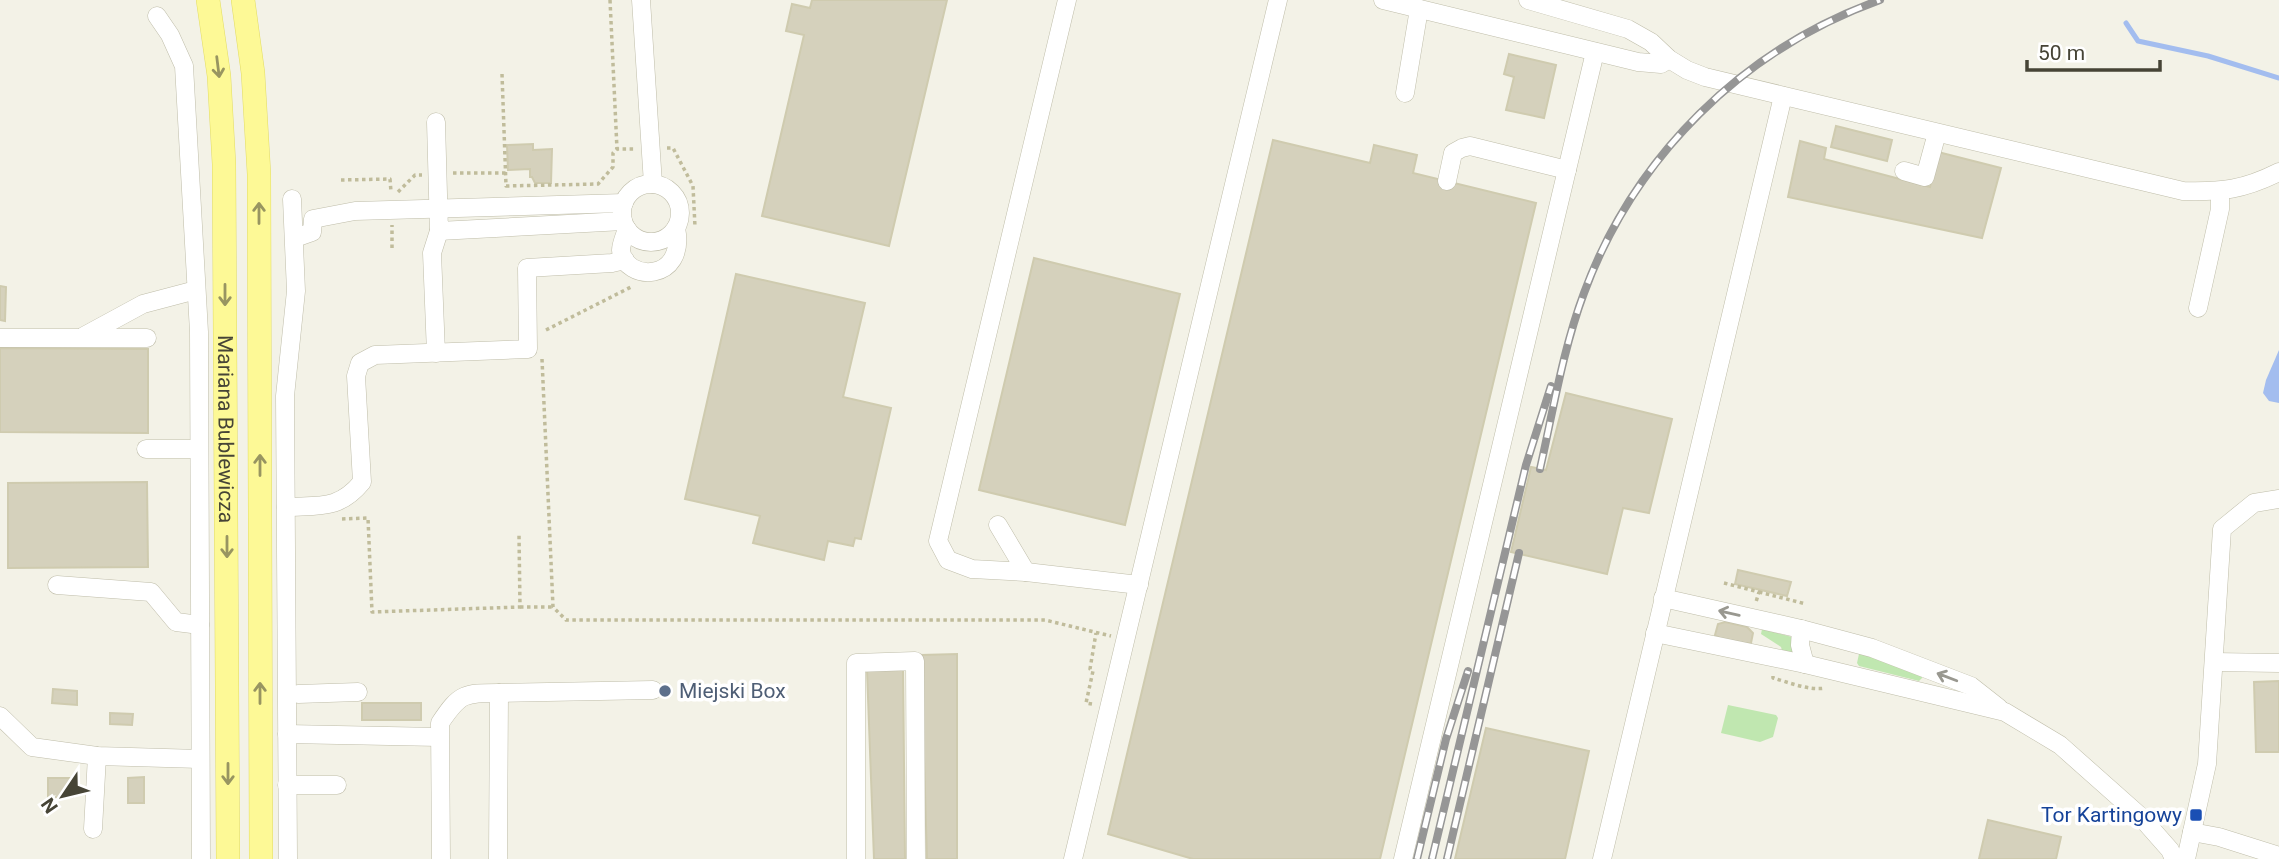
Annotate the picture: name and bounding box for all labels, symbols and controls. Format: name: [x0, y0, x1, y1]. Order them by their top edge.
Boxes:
scale bar: [2027, 28, 2160, 72]
text: 50 m: [2038, 41, 2085, 65]
one-way arrow: [212, 56, 225, 78]
one-way arrow: [252, 202, 266, 225]
one-way arrow: [218, 283, 232, 306]
street label: Mariana Bublewicza: [213, 335, 238, 523]
one-way arrow: [253, 454, 267, 477]
one-way arrow: [220, 535, 233, 558]
one-way arrow: [1718, 605, 1741, 619]
one-way arrow: [1937, 670, 1959, 682]
place label: Miejski Box: [679, 679, 786, 703]
one-way arrow: [253, 682, 267, 705]
marker: Miejski Box: [657, 683, 673, 699]
north arrow: [28, 761, 98, 831]
one-way arrow: [221, 762, 235, 785]
text: N: [36, 793, 63, 818]
place label: Tor Kartingowy: [2041, 803, 2182, 827]
marker: Tor Kartingowy: [2188, 807, 2204, 823]

